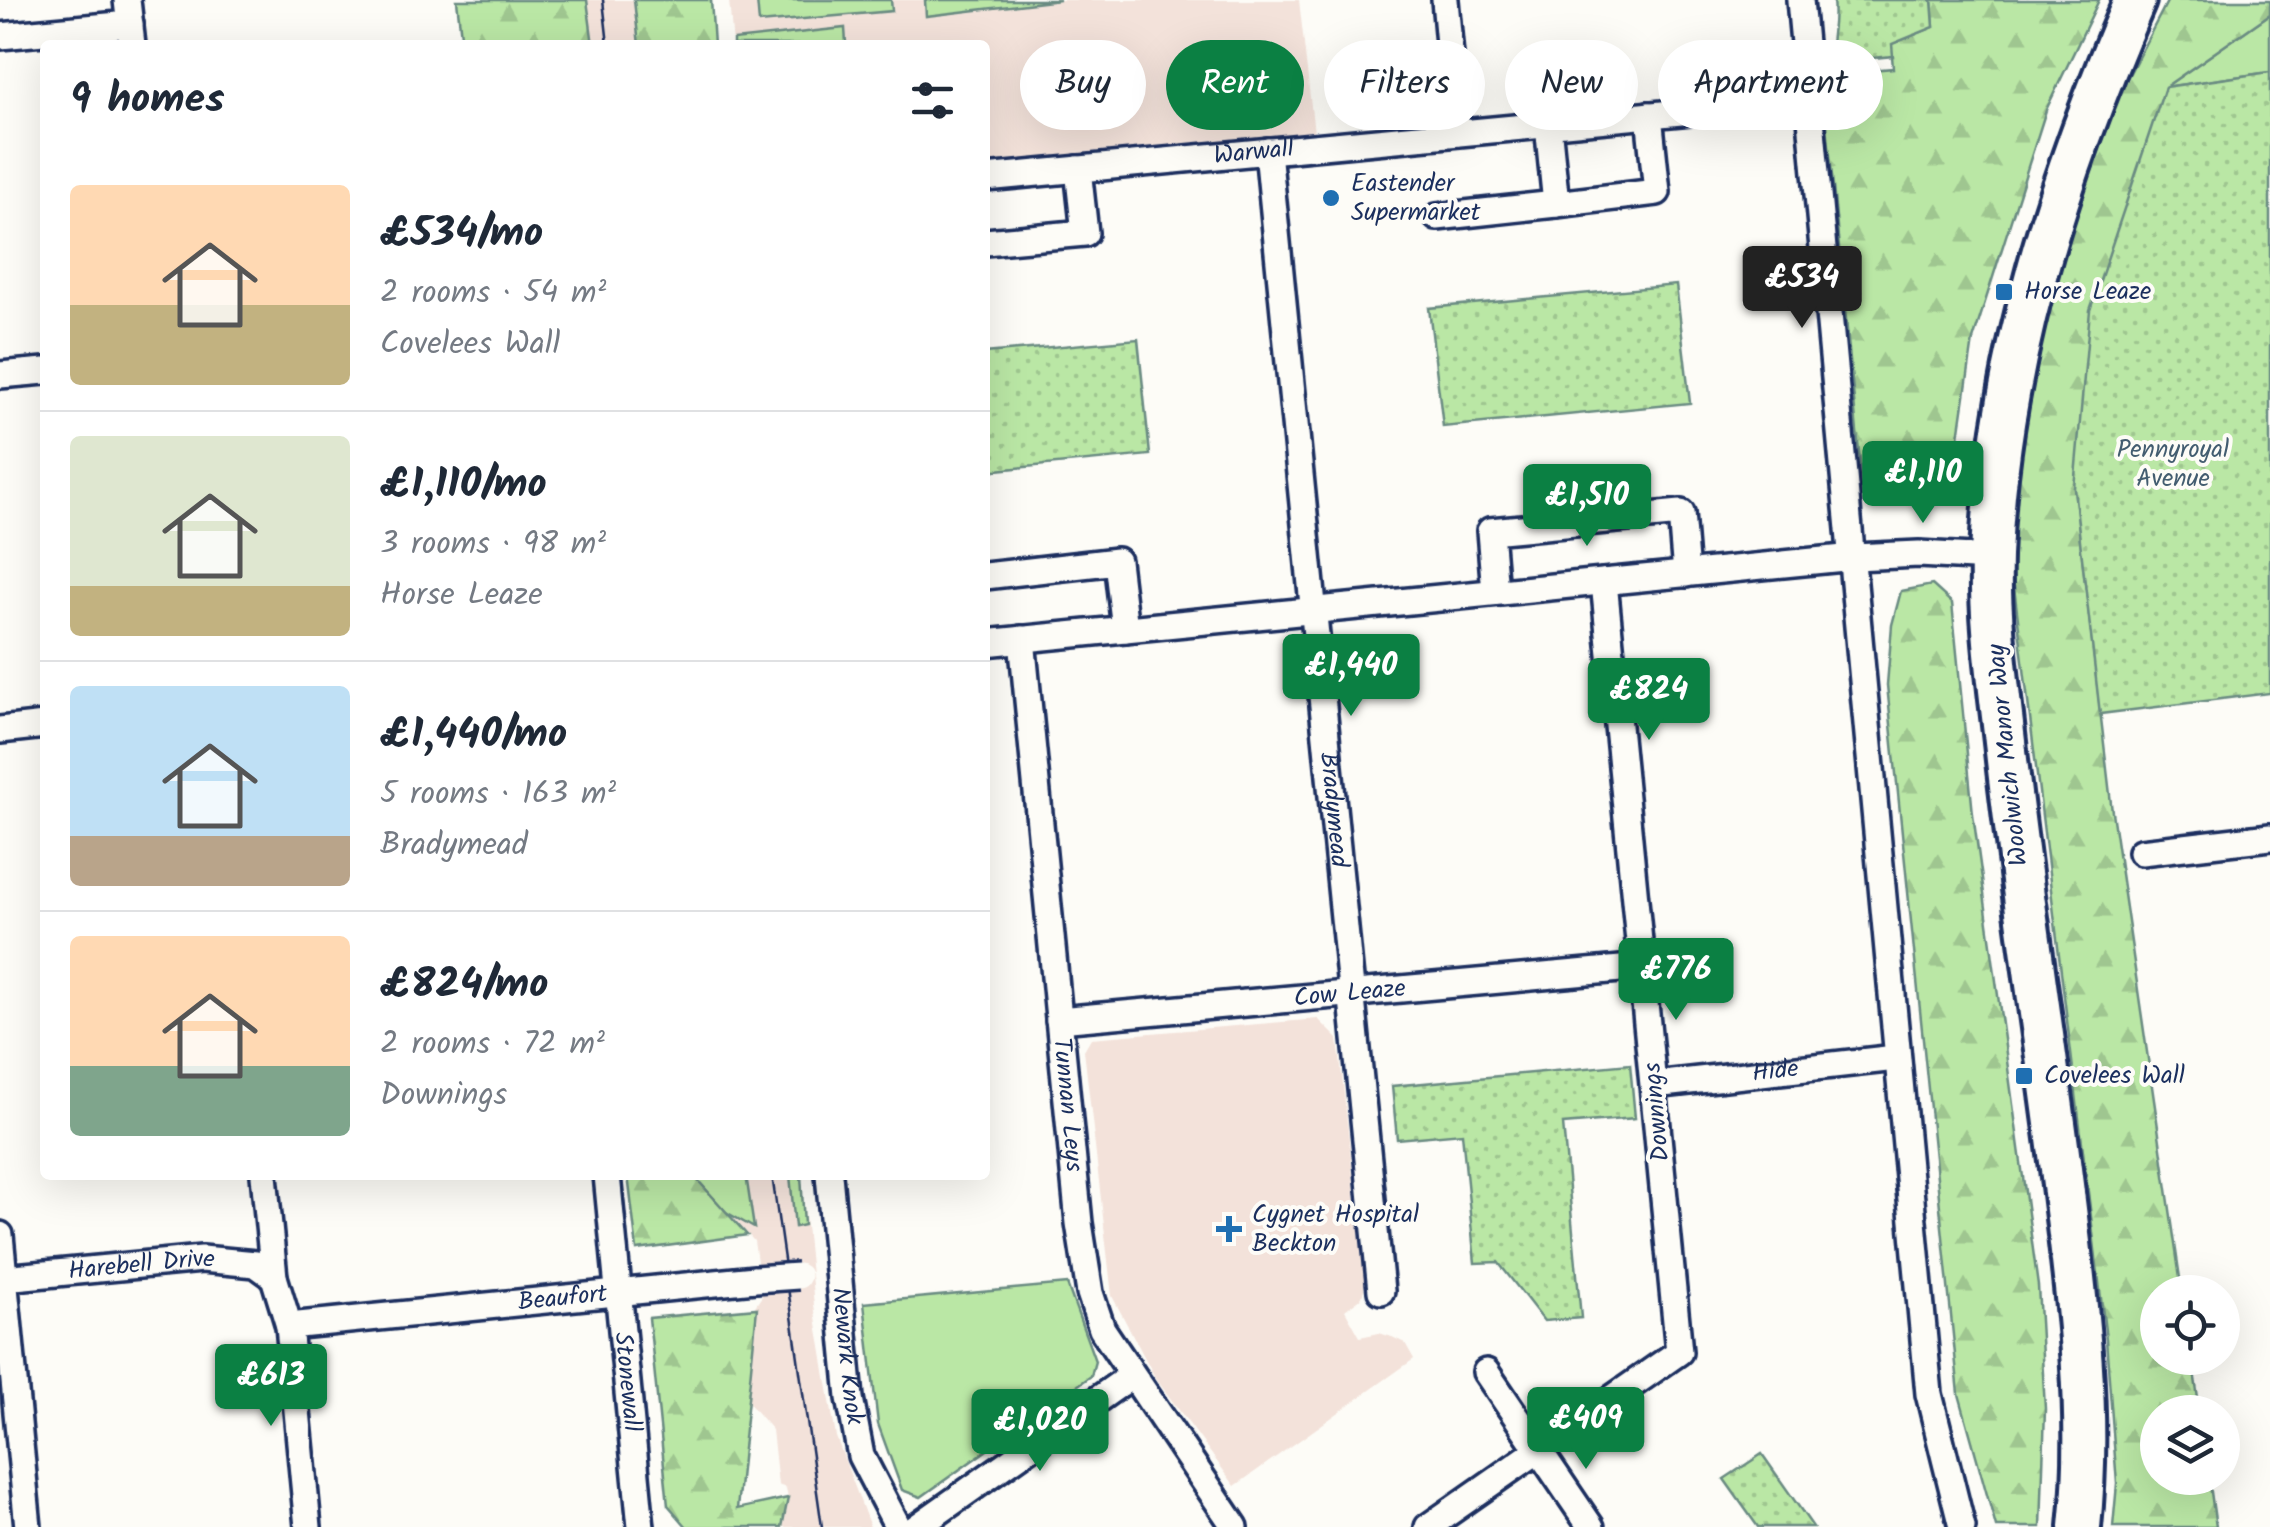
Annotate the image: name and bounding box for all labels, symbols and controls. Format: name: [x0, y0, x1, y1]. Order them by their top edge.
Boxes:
chip: Buy: [1020, 40, 1146, 130]
chip: Rent: [1166, 40, 1304, 130]
chip: Filters: [1324, 40, 1485, 130]
chip: New: [1505, 40, 1638, 130]
chip: Apartment: [1658, 40, 1883, 130]
text: 9 homes: [70, 67, 225, 134]
icon: filters: [905, 73, 960, 128]
street label: Warwall: [1212, 129, 1296, 176]
place label: Eastender Supermarket: [1351, 164, 1481, 233]
marker: Eastender Supermarket: [1320, 187, 1342, 209]
text: £534/mo: [380, 201, 543, 268]
icon: home: [150, 225, 270, 345]
pin: £534: [1743, 246, 1861, 331]
text: £534: [1765, 253, 1839, 304]
text: 2 rooms · 54 m²: [380, 268, 606, 319]
place label: Horse Leaze: [2024, 272, 2151, 312]
marker: Horse Leaze: [1993, 281, 2015, 303]
text: Covelees Wall: [380, 319, 560, 370]
park label: Pennyroyal Avenue: [2117, 430, 2229, 499]
pin: £1,110: [1842, 441, 2004, 526]
text: £1,110: [1884, 448, 1962, 499]
text: £1,110/mo: [380, 452, 547, 519]
pin: £1,510: [1506, 464, 1668, 549]
text: £1,510: [1545, 471, 1629, 522]
icon: home: [150, 476, 270, 596]
text: 3 rooms · 98 m²: [380, 519, 606, 570]
text: Horse Leaze: [380, 570, 543, 621]
pin: £1,440: [1270, 634, 1432, 719]
text: £1,440: [1305, 641, 1397, 692]
street label: Woolwich Manor Way: [1976, 642, 2040, 868]
pin: £824: [1590, 658, 1708, 743]
text: £824: [1610, 665, 1688, 716]
text: £1,440/mo: [380, 702, 567, 769]
icon: home: [150, 726, 270, 846]
street label: Bradymead: [1308, 750, 1359, 871]
text: 5 rooms · 163 m²: [380, 769, 616, 820]
text: Bradymead: [380, 820, 528, 871]
pin: £776: [1617, 938, 1735, 1023]
text: £776: [1641, 945, 1711, 996]
text: £824/mo: [380, 952, 548, 1019]
street label: Cow Leaze: [1292, 969, 1407, 1019]
icon: home: [150, 976, 270, 1096]
text: 2 rooms · 72 m²: [380, 1019, 605, 1070]
street label: Tunnan Leys: [1041, 1036, 1094, 1174]
street label: Hide: [1750, 1049, 1801, 1094]
place label: Covelees Wall: [2044, 1056, 2185, 1096]
street label: Downings: [1633, 1060, 1681, 1163]
marker: Covelees Wall: [2013, 1065, 2035, 1087]
text: Downings: [380, 1070, 507, 1121]
place label: Cygnet Hospital Beckton: [1252, 1195, 1419, 1264]
marker: Cygnet Hospital Beckton: [1216, 1216, 1242, 1242]
street label: Harebell Drive: [66, 1239, 216, 1292]
street label: Beaufort: [516, 1274, 610, 1323]
map controls: [2140, 1275, 2240, 1495]
button: locate: [2140, 1275, 2240, 1375]
street label: Newark Knok: [820, 1286, 875, 1429]
street label: Stonewall: [602, 1330, 652, 1434]
pin: £613: [212, 1344, 330, 1429]
text: £613: [237, 1351, 305, 1402]
pin: £409: [1527, 1387, 1645, 1472]
pin: £1,020: [959, 1389, 1121, 1474]
text: £409: [1549, 1394, 1623, 1445]
button: layers: [2140, 1395, 2240, 1495]
text: £1,020: [994, 1396, 1086, 1447]

